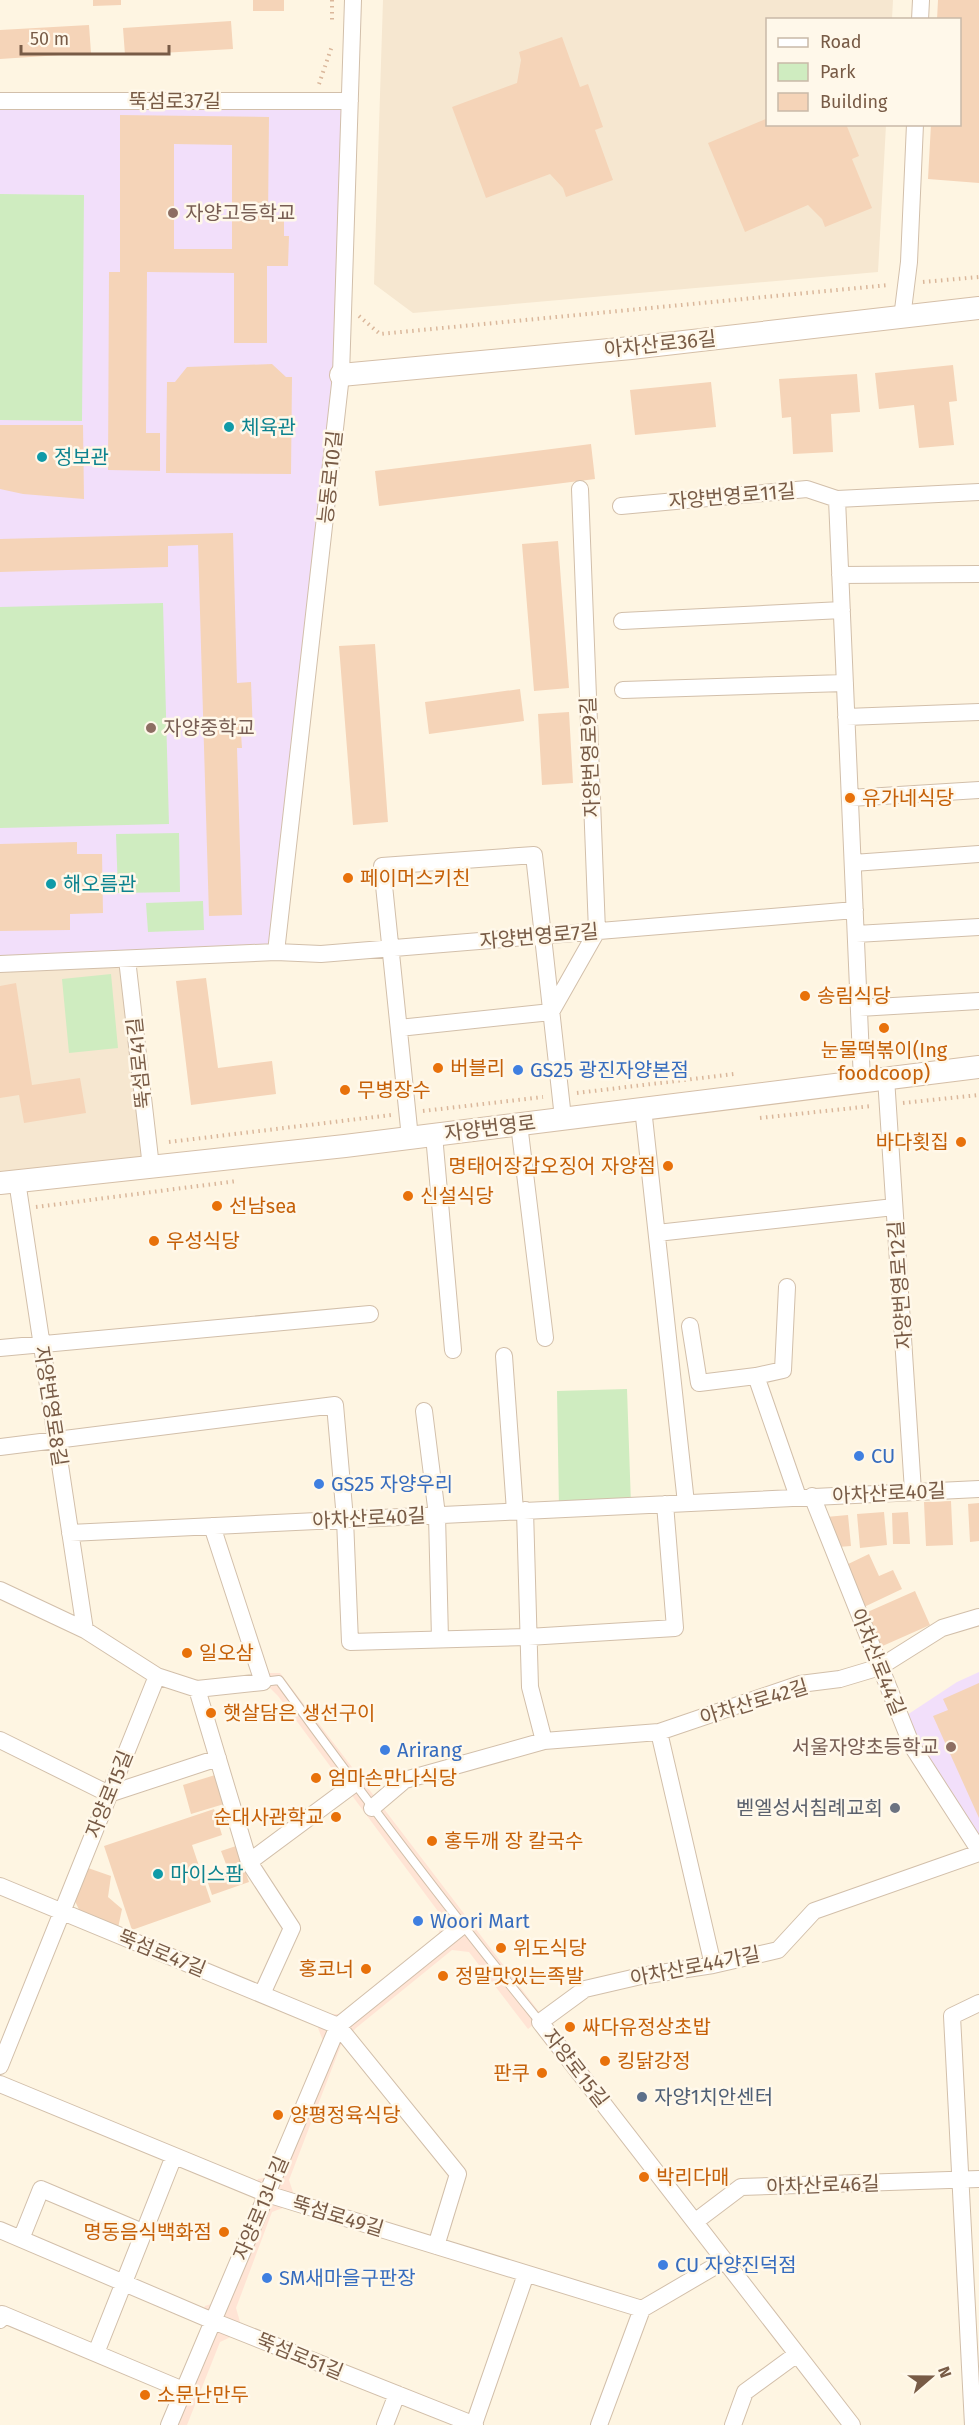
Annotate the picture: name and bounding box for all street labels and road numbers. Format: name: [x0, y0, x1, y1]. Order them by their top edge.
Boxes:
street label: 뚝섬로37길: [129, 89, 221, 113]
street label: 아차산로36길: [603, 326, 717, 362]
street label: 능동로10길: [313, 429, 347, 525]
street label: 자양번영로11길: [667, 478, 797, 514]
street label: 자양번영로9길: [576, 696, 604, 818]
street label: 자양번영로7길: [479, 919, 599, 953]
street label: 뚝섬로41길: [122, 1016, 156, 1110]
street label: 자양번영로: [443, 1110, 537, 1146]
street label: 자양번영로12길: [884, 1220, 916, 1350]
street label: 자양번영로8길: [30, 1344, 72, 1468]
street label: 아차산로40길: [832, 1478, 946, 1508]
street label: 아차산로40길: [312, 1503, 426, 1533]
street label: 아차산로44길: [846, 1605, 910, 1719]
street label: 아차산로42길: [697, 1674, 811, 1730]
street label: 자양로15길: [81, 1747, 137, 1841]
street label: 뚝섬로47길: [115, 1925, 209, 1981]
street label: 아차산로44가길: [628, 1942, 762, 1990]
street label: 자양로15길: [538, 2024, 614, 2112]
street label: 자양로13나길: [228, 2152, 294, 2264]
street label: 아차산로46길: [766, 2171, 880, 2199]
street label: 뚝섬로49길: [289, 2191, 387, 2241]
street label: 뚝섬로51길: [253, 2328, 347, 2384]

